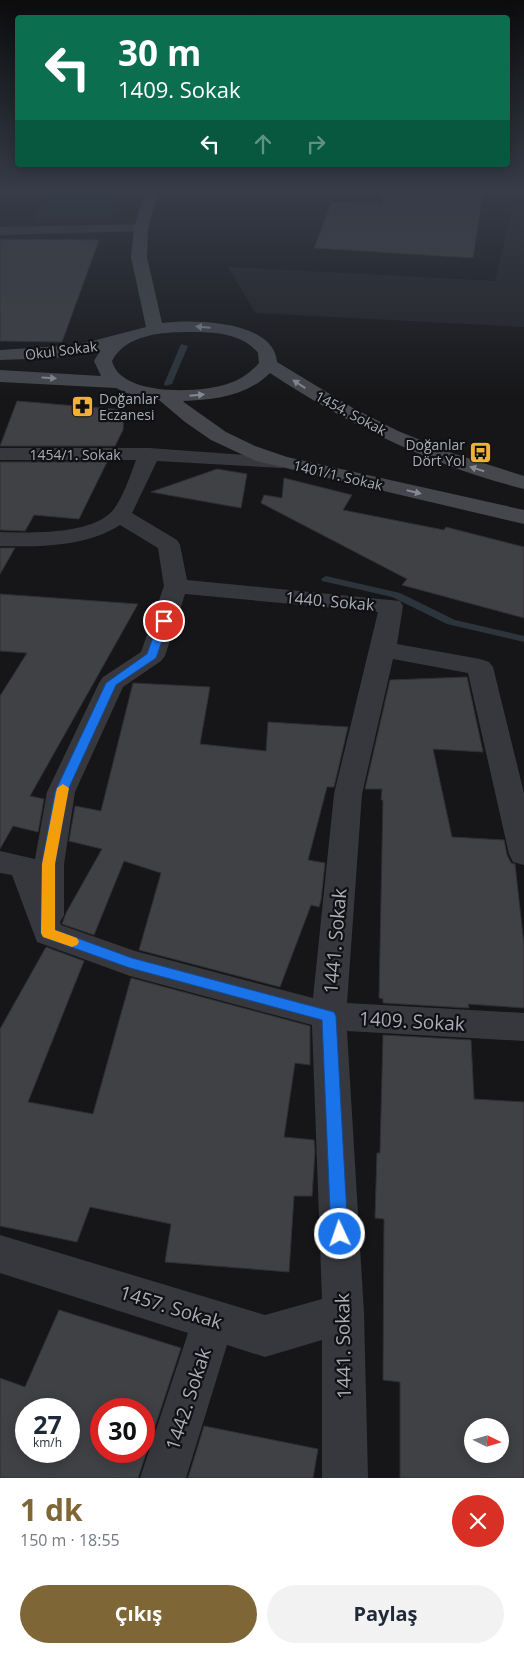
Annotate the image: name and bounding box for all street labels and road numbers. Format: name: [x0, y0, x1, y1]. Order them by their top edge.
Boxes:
street label: Okul Sokak: [24, 336, 99, 364]
street label: 1454. Sokak: [312, 386, 390, 440]
street label: 1454/1. Sokak: [29, 445, 121, 464]
street label: 1401/1. Sokak: [291, 456, 385, 495]
street label: 1440. Sokak: [285, 586, 376, 616]
street label: 1441. Sokak: [317, 887, 353, 995]
street label: 1409. Sokak: [359, 1005, 465, 1037]
street label: 1457. Sokak: [117, 1279, 225, 1335]
street label: 1441. Sokak: [329, 1293, 357, 1399]
street label: 1442. Sokak: [159, 1345, 217, 1453]

